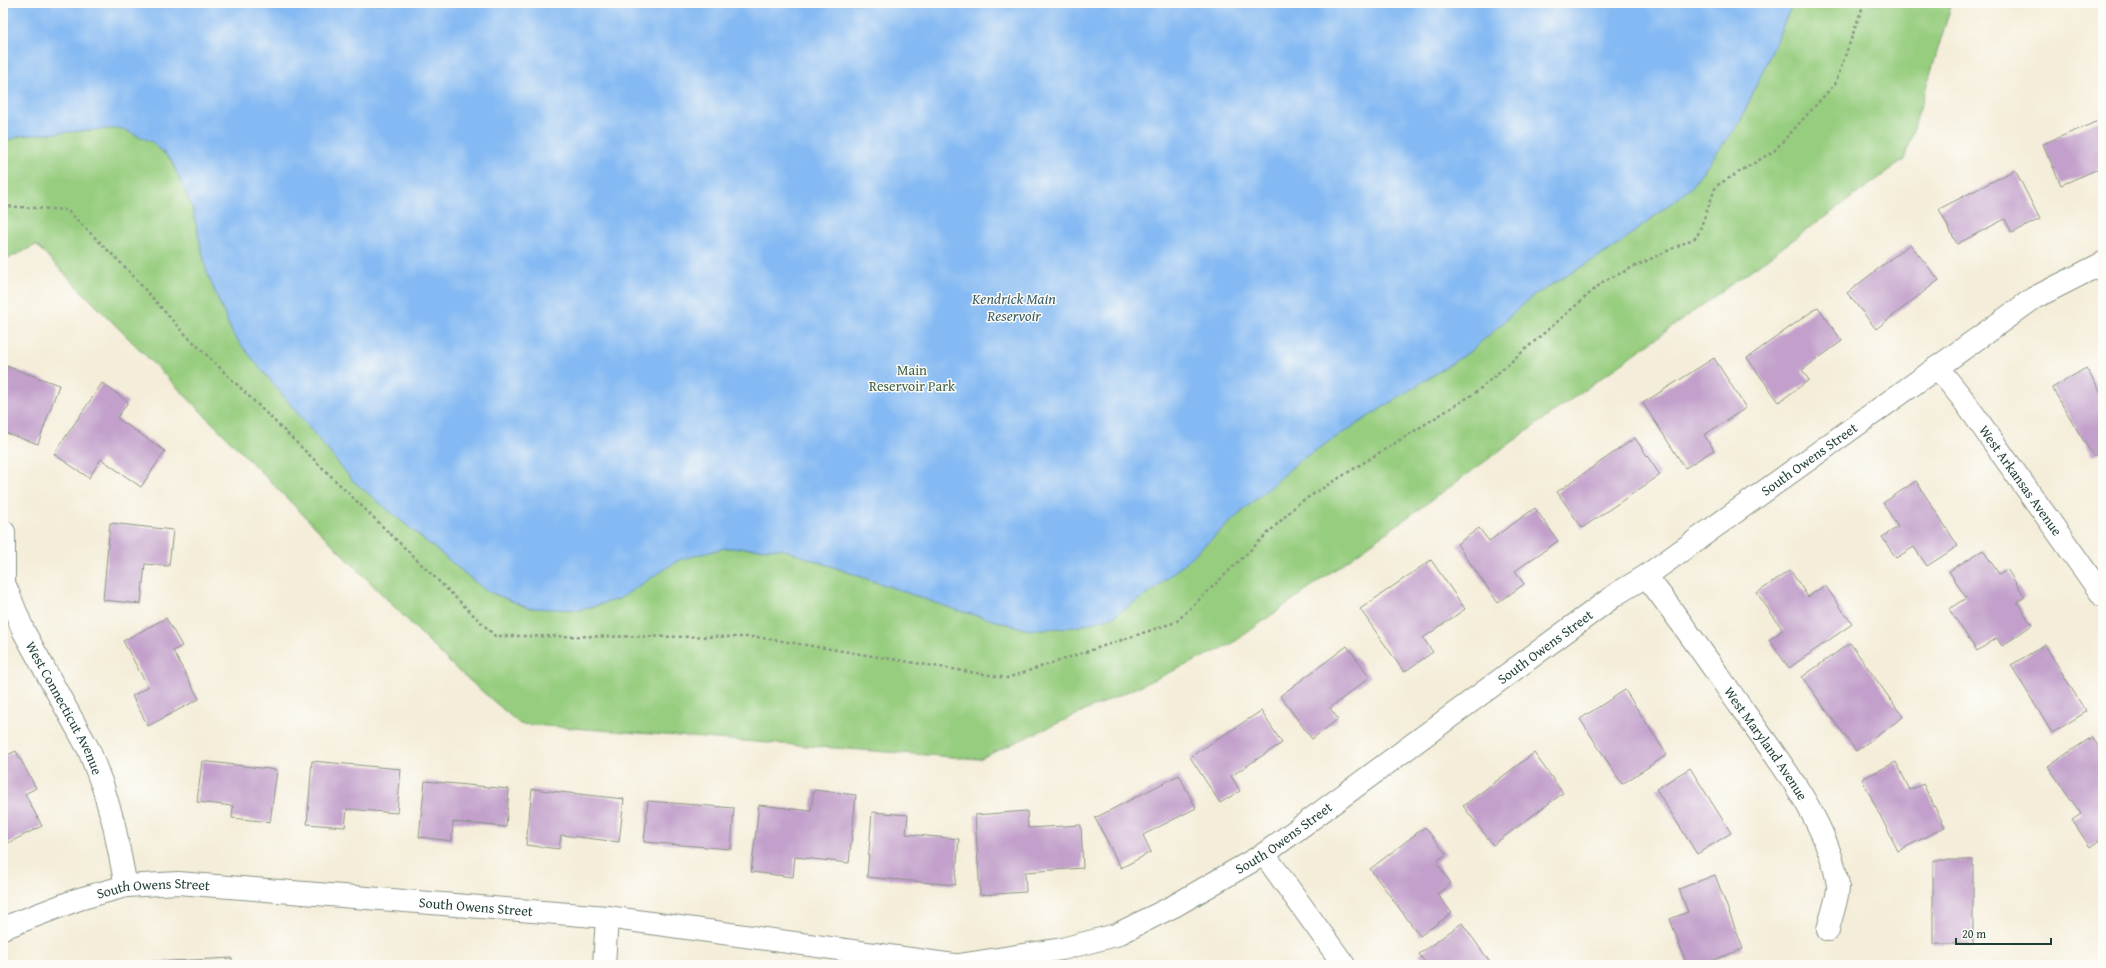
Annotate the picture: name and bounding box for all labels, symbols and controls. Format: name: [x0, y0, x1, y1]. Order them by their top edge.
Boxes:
water label: Kendrick Main Reservoir: [971, 288, 1056, 326]
park label: Main Reservoir Park: [869, 360, 956, 396]
street label: South Owens Street: [1757, 418, 1861, 501]
street label: West Arkansas Avenue: [1974, 421, 2067, 540]
street label: South Owens Street: [1493, 605, 1597, 689]
street label: West Connecticut Avenue: [21, 637, 108, 778]
street label: West Maryland Avenue: [1719, 682, 1813, 804]
street label: South Owens Street: [1231, 797, 1336, 879]
street label: South Owens Street: [94, 873, 211, 904]
street label: South Owens Street: [418, 892, 534, 921]
scale bar: [1956, 920, 2051, 946]
text: 20 m: [1962, 925, 1986, 942]

